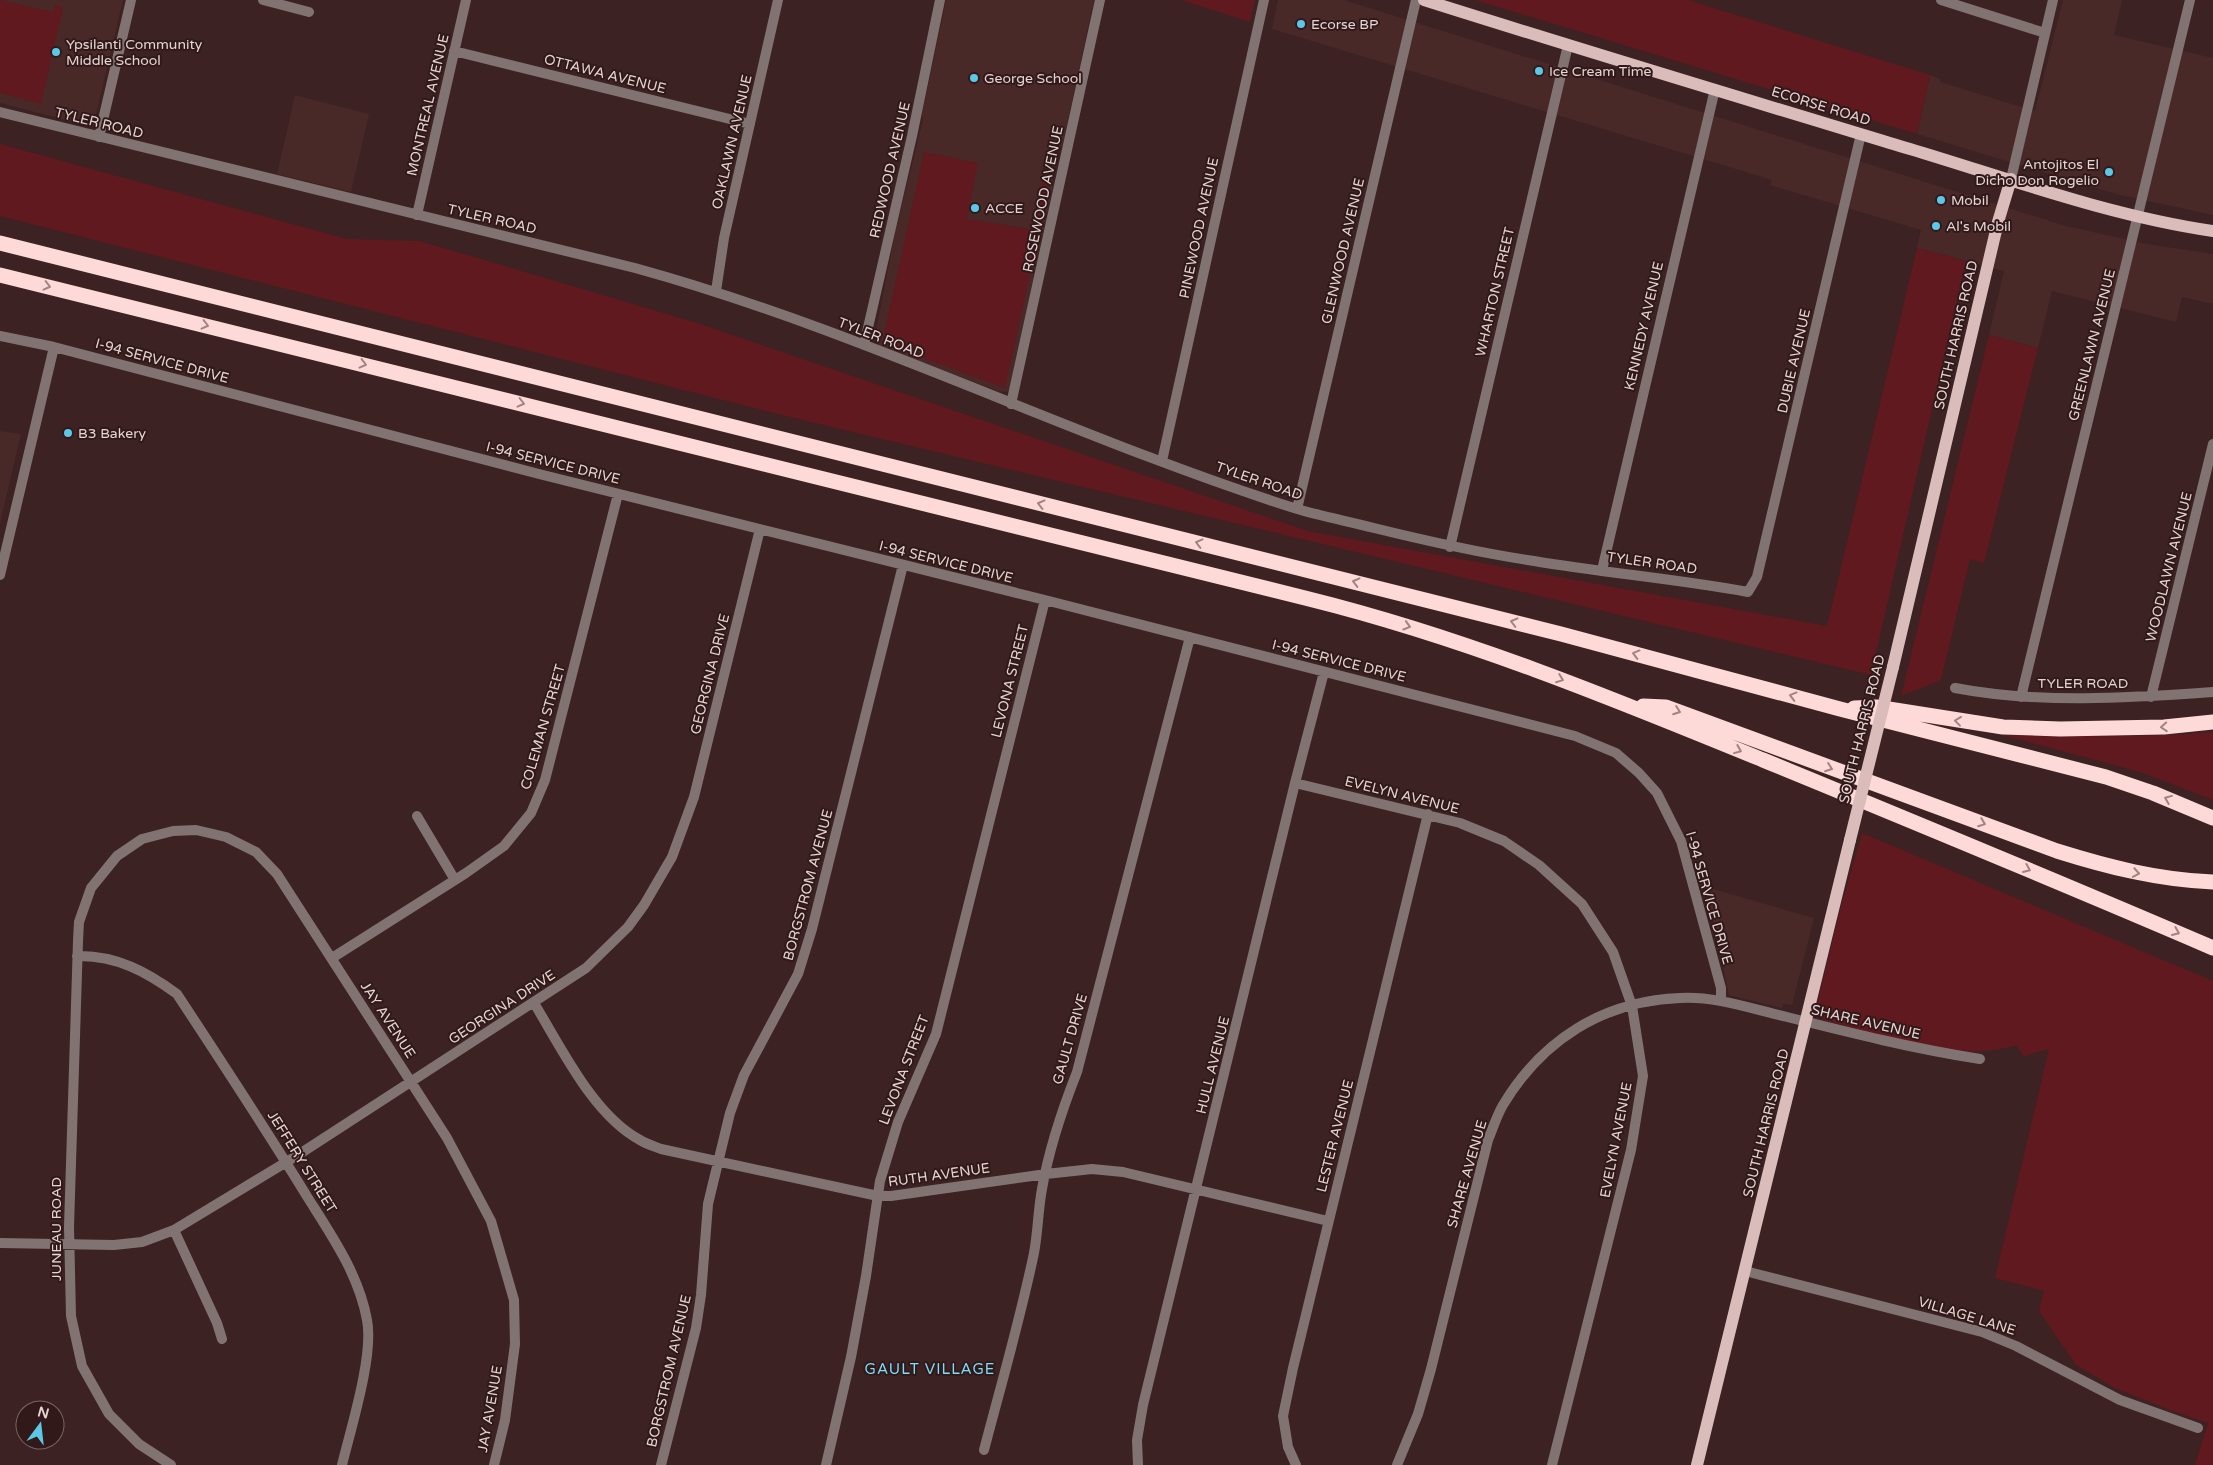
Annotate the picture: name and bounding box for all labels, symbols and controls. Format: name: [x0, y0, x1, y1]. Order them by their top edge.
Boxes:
place label: Ecorse BP: [1311, 16, 1378, 33]
marker: Ecorse BP: [1295, 18, 1307, 30]
street label: MONTREAL AVENUE: [403, 32, 453, 178]
place label: Ypsilanti Community Middle School: [66, 36, 203, 69]
marker: Ypsilanti Community Middle School: [50, 46, 62, 58]
street label: OTTAWA AVENUE: [542, 51, 668, 97]
place label: Ice Cream Time: [1549, 63, 1652, 80]
marker: Ice Cream Time: [1533, 65, 1545, 77]
place label: George School: [984, 70, 1082, 87]
marker: George School: [968, 72, 980, 84]
street label: OAKLAWN AVENUE: [708, 73, 756, 211]
street label: ECORSE ROAD: [1769, 83, 1873, 129]
street label: REDWOOD AVENUE: [866, 100, 914, 240]
street label: TYLER ROAD: [53, 104, 145, 142]
street label: ROSEWOOD AVENUE: [1019, 124, 1067, 274]
street label: PINEWOOD AVENUE: [1176, 156, 1222, 300]
place label: Antojitos El Dicho Don Rogelio: [1975, 156, 2099, 189]
marker: Antojitos El Dicho Don Rogelio: [2103, 166, 2115, 178]
street label: GLENWOOD AVENUE: [1318, 176, 1368, 326]
place label: Mobil: [1951, 192, 1989, 209]
marker: Mobil: [1935, 194, 1947, 206]
place label: ACCE: [985, 200, 1023, 217]
street label: TYLER ROAD: [446, 201, 538, 237]
marker: ACCE: [969, 202, 981, 214]
place label: Al's Mobil: [1946, 218, 2011, 235]
marker: Al's Mobil: [1930, 220, 1942, 232]
street label: WHARTON STREET: [1472, 225, 1518, 359]
street label: SOUTH HARRIS ROAD: [1931, 259, 1981, 411]
street label: KENNEDY AVENUE: [1621, 260, 1667, 392]
street label: GREENLAWN AVENUE: [2065, 267, 2119, 423]
one-way arrow: [43, 281, 51, 291]
street label: DUBIE AVENUE: [1774, 307, 1814, 415]
street label: TYLER ROAD: [836, 314, 926, 362]
one-way arrow: [201, 320, 209, 330]
street label: I-94 SERVICE DRIVE: [93, 335, 231, 387]
one-way arrow: [358, 358, 367, 369]
one-way arrow: [516, 397, 525, 408]
place label: B3 Bakery: [78, 425, 146, 442]
marker: B3 Bakery: [62, 427, 74, 439]
street label: I-94 SERVICE DRIVE: [484, 438, 622, 488]
street label: TYLER ROAD: [1213, 458, 1305, 504]
street label: WOODLAWN AVENUE: [2142, 490, 2196, 644]
one-way arrow: [1037, 499, 1046, 510]
street label: I-94 SERVICE DRIVE: [877, 537, 1015, 587]
one-way arrow: [1194, 538, 1203, 549]
street label: TYLER ROAD: [1606, 548, 1698, 578]
one-way arrow: [1352, 577, 1361, 588]
street label: GEORGINA DRIVE: [687, 612, 733, 736]
one-way arrow: [1510, 617, 1519, 628]
one-way arrow: [1402, 620, 1410, 630]
street label: LEVONA STREET: [988, 622, 1032, 739]
street label: I-94 SERVICE DRIVE: [1270, 636, 1408, 686]
one-way arrow: [1632, 649, 1640, 659]
street label: SOUTH HARRIS ROAD: [1835, 653, 1889, 805]
street label: COLEMAN STREET: [517, 662, 569, 792]
one-way arrow: [1555, 672, 1564, 683]
street label: TYLER ROAD: [2038, 675, 2128, 692]
one-way arrow: [1788, 691, 1797, 702]
one-way arrow: [1672, 705, 1680, 715]
one-way arrow: [1954, 716, 1962, 727]
one-way arrow: [2160, 721, 2168, 732]
one-way arrow: [1734, 744, 1742, 754]
one-way arrow: [1824, 761, 1833, 772]
street label: EVELYN AVENUE: [1343, 773, 1461, 817]
one-way arrow: [2164, 794, 2173, 805]
street label: BORGSTROM AVENUE: [780, 807, 836, 963]
one-way arrow: [1977, 817, 1985, 827]
street label: I-94 SERVICE DRIVE: [1682, 830, 1736, 967]
one-way arrow: [2022, 863, 2031, 873]
one-way arrow: [2132, 867, 2141, 877]
one-way arrow: [2172, 927, 2180, 937]
street label: GEORGINA DRIVE: [445, 966, 559, 1048]
street label: JAY AVENUE: [357, 978, 419, 1062]
street label: GAULT DRIVE: [1049, 992, 1091, 1086]
street label: SHARE AVENUE: [1810, 1001, 1922, 1043]
street label: LEVONA STREET: [875, 1012, 933, 1127]
street label: HULL AVENUE: [1193, 1014, 1233, 1116]
street label: SOUTH HARRIS ROAD: [1739, 1047, 1793, 1199]
street label: LESTER AVENUE: [1313, 1078, 1357, 1194]
street label: EVELYN AVENUE: [1596, 1081, 1636, 1199]
street label: JEFFERY STREET: [264, 1108, 340, 1216]
street label: SHARE AVENUE: [1443, 1118, 1491, 1230]
street label: RUTH AVENUE: [887, 1159, 991, 1191]
street label: JUNEAU ROAD: [48, 1177, 65, 1281]
street label: BORGSTROM AVENUE: [643, 1293, 695, 1449]
street label: VILLAGE LANE: [1916, 1293, 2018, 1339]
district label: GAULT VILLAGE: [865, 1360, 995, 1378]
street label: JAY AVENUE: [474, 1364, 506, 1454]
north arrow: [15, 1400, 65, 1450]
text: N: [36, 1403, 51, 1423]

